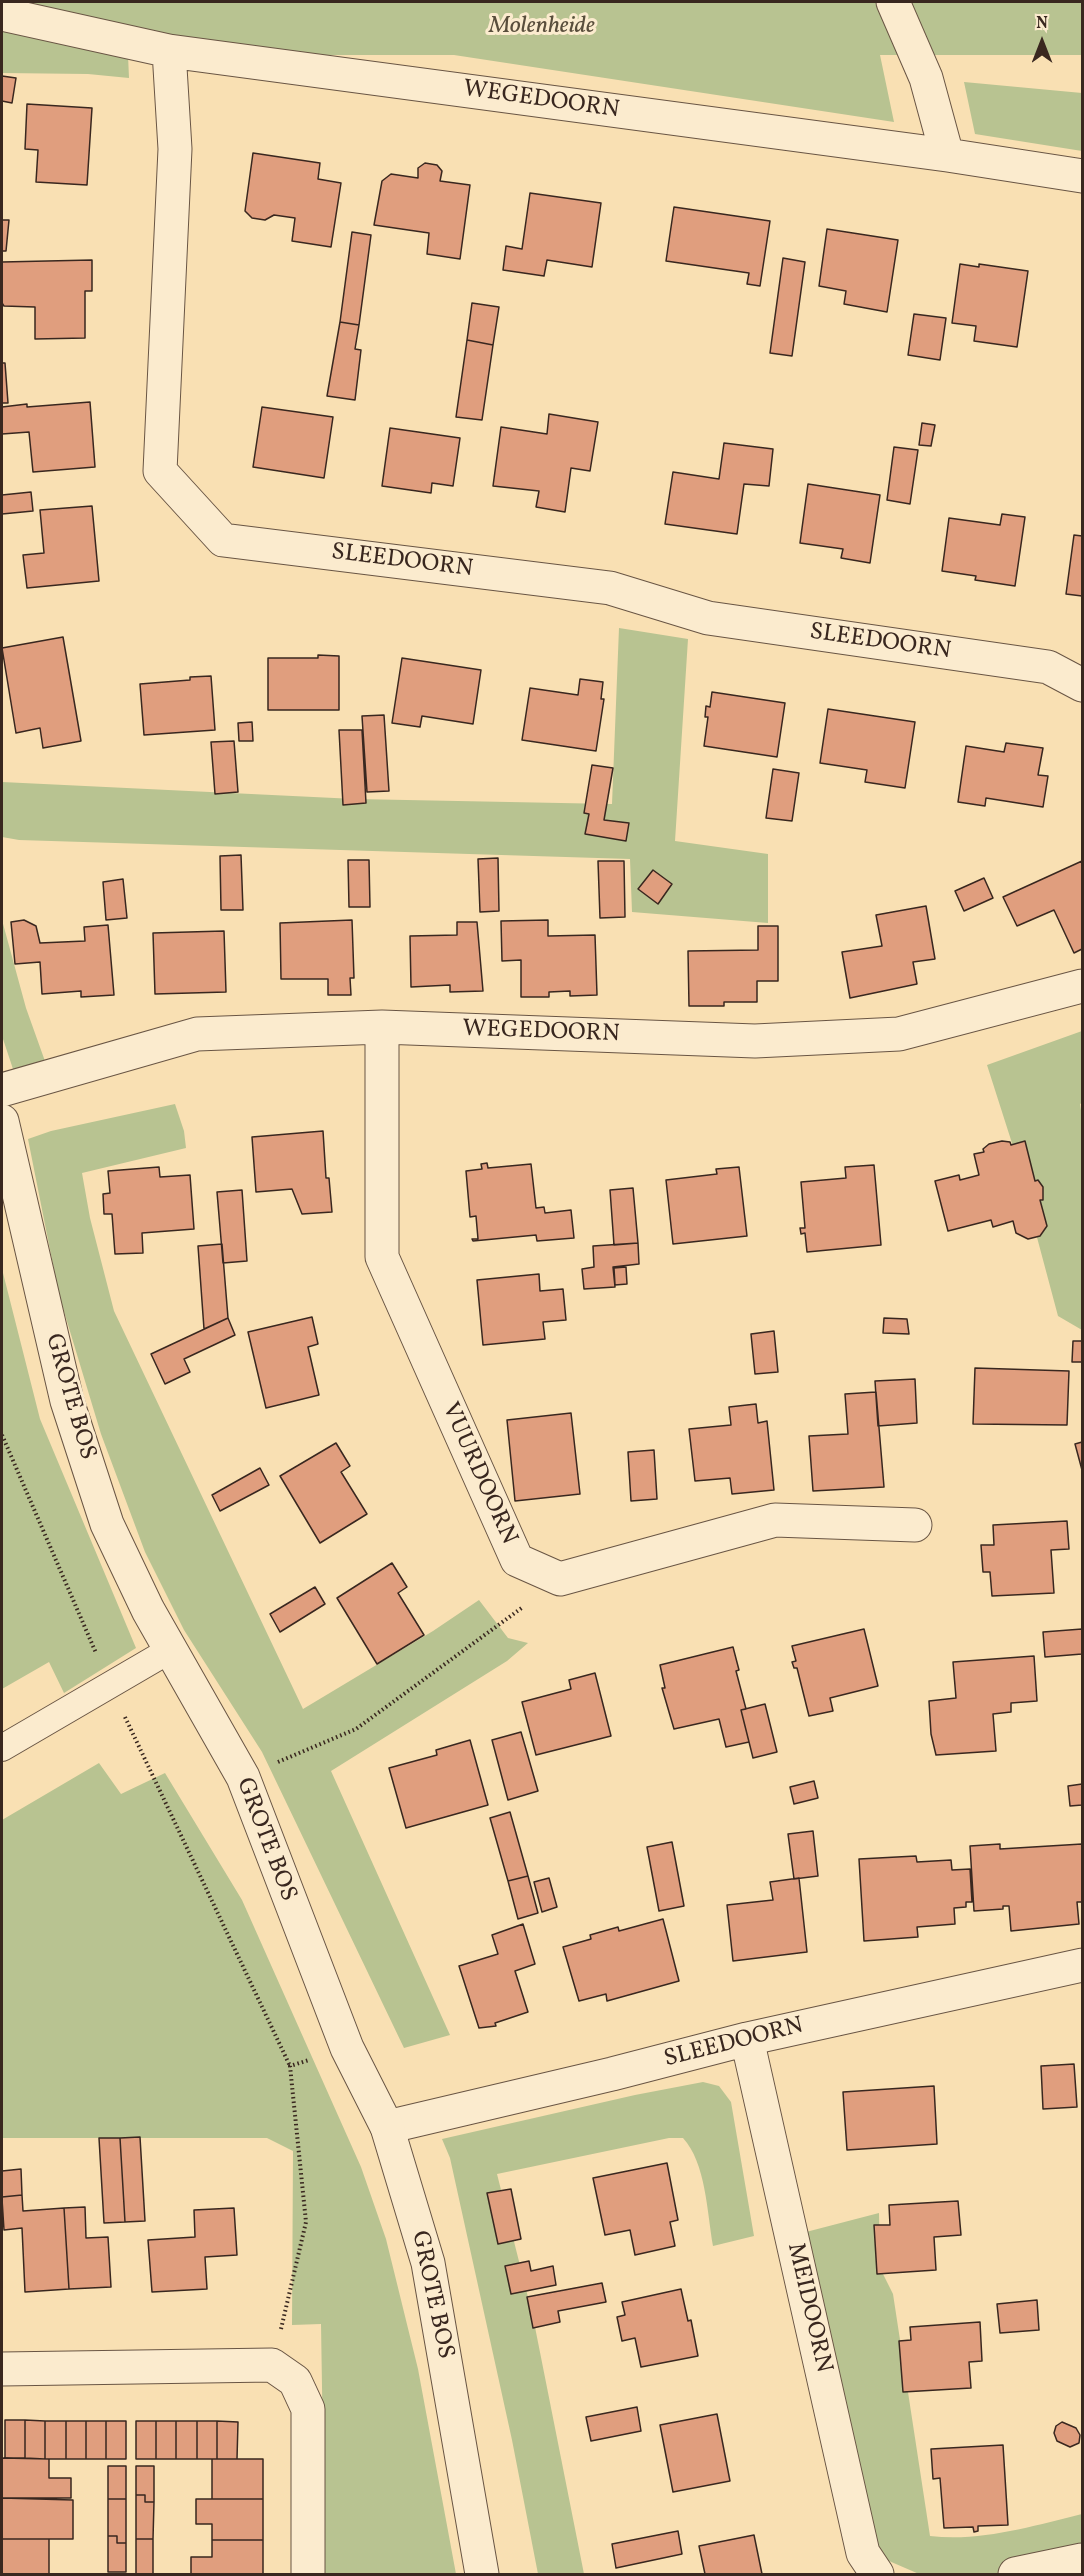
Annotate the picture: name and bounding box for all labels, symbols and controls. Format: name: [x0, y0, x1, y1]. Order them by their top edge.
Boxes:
north arrow: [1012, 12, 1072, 72]
text: N: [1036, 13, 1048, 35]
park label: Molenheide: [489, 14, 595, 42]
street label: WEGEDOORN: [461, 76, 621, 126]
street label: SLEEDOORN: [330, 539, 474, 585]
street label: SLEEDOORN: [808, 619, 952, 667]
street label: WEGEDOORN: [462, 1016, 620, 1050]
street label: GROTE BOS: [37, 1331, 101, 1463]
street label: VUURDOORN: [434, 1399, 522, 1549]
street label: GROTE BOS: [228, 1774, 302, 1906]
street label: SLEEDOORN: [661, 2013, 807, 2075]
street label: GROTE BOS: [403, 2229, 459, 2361]
street label: MEIDOORN: [779, 2240, 837, 2376]

